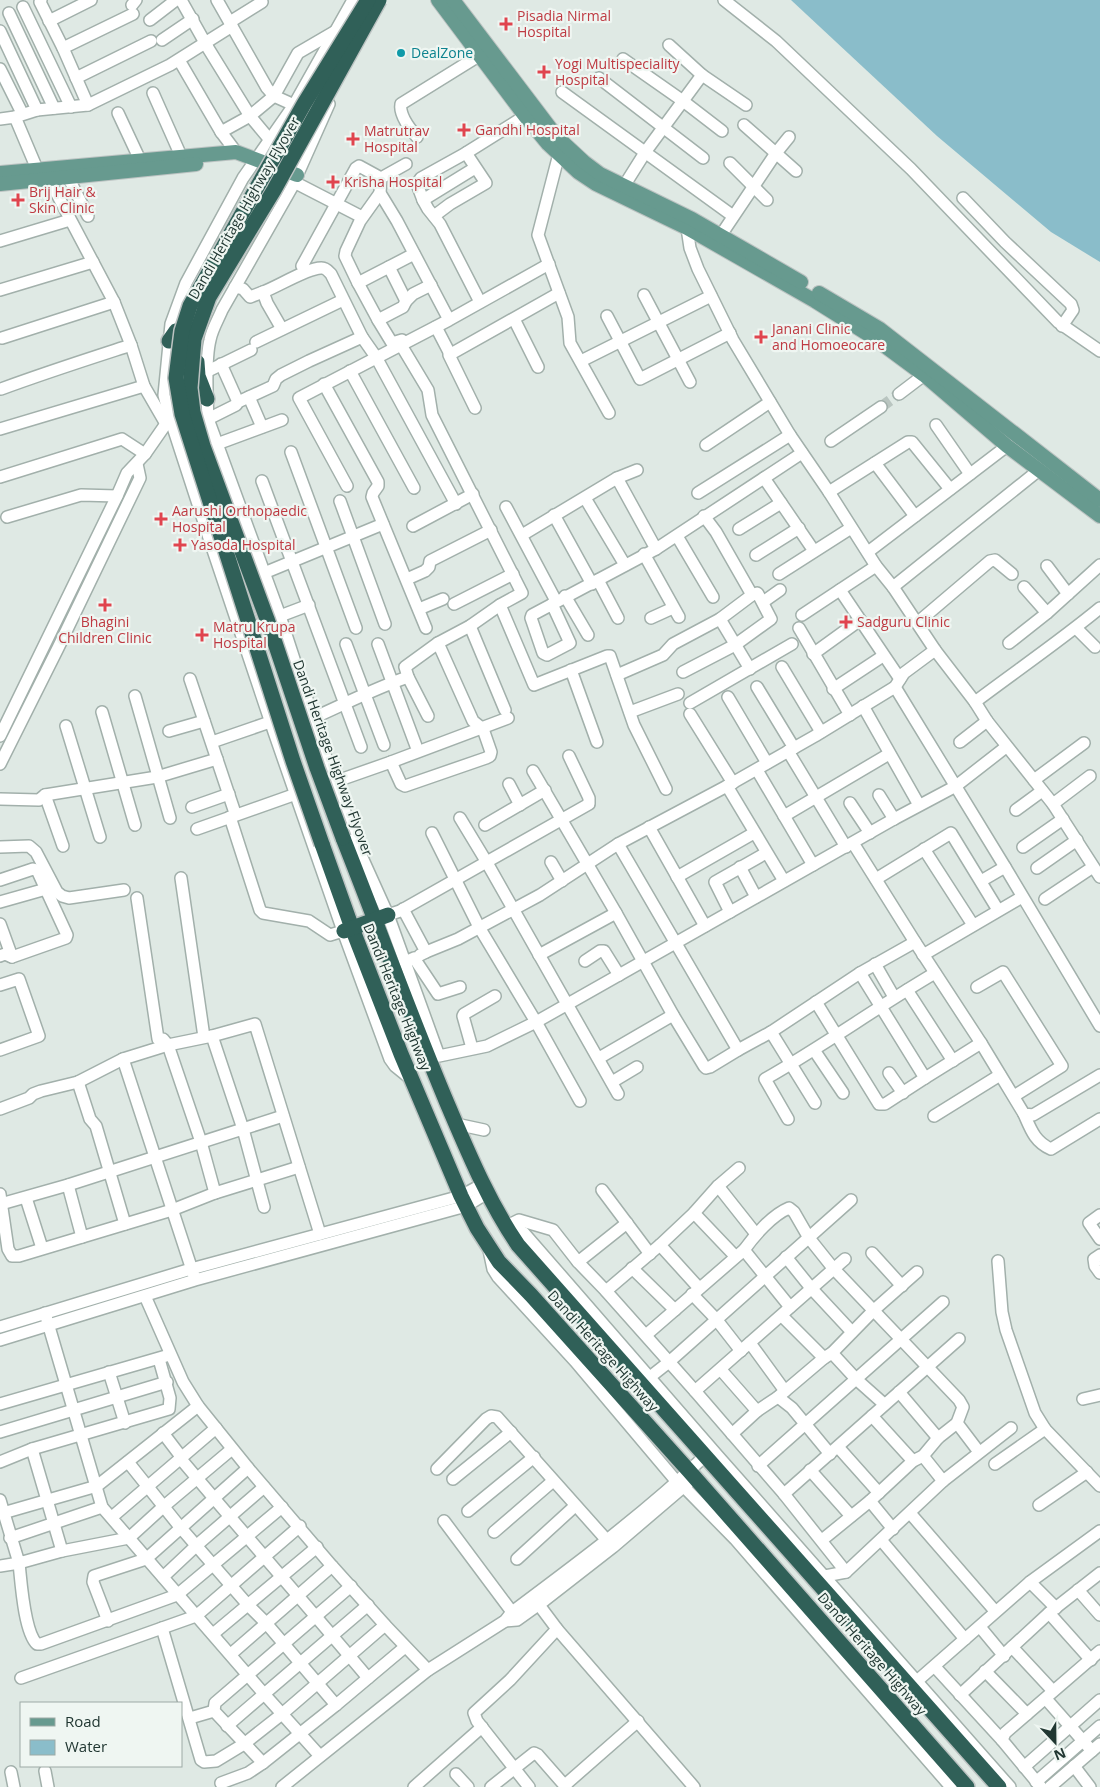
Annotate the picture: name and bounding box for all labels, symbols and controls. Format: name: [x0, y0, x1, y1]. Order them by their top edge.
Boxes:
place label: Pisadia Nirmal Hospital: [517, 6, 611, 41]
marker: Pisadia Nirmal Hospital: [499, 17, 513, 31]
place label: DealZone: [411, 43, 473, 62]
marker: DealZone: [395, 47, 407, 59]
place label: Yogi Multispeciality Hospital: [555, 54, 680, 89]
marker: Yogi Multispeciality Hospital: [537, 65, 551, 79]
street label: Dandi Heritage Highway Flyover: [183, 113, 304, 302]
place label: Gandhi Hospital: [475, 120, 580, 139]
place label: Matrutrav Hospital: [364, 121, 429, 156]
marker: Gandhi Hospital: [457, 123, 471, 137]
marker: Matrutrav Hospital: [346, 132, 360, 146]
place label: Krisha Hospital: [344, 172, 442, 191]
marker: Krisha Hospital: [326, 175, 340, 189]
place label: Brij Hair & Skin Clinic: [29, 182, 96, 217]
marker: Brij Hair & Skin Clinic: [11, 193, 25, 207]
place label: Janani Clinic and Homoeocare: [770, 319, 885, 354]
marker: Janani Clinic and Homoeocare: [754, 330, 768, 344]
place label: Aarushi Orthopaedic Hospital: [172, 501, 307, 536]
marker: Aarushi Orthopaedic Hospital: [154, 512, 168, 526]
place label: Yasoda Hospital: [191, 535, 296, 554]
marker: Yasoda Hospital: [173, 538, 187, 552]
marker: Bhagini Children Clinic: [98, 598, 112, 612]
place label: Bhagini Children Clinic: [58, 612, 152, 647]
place label: Sadguru Clinic: [857, 612, 950, 631]
marker: Sadguru Clinic: [839, 615, 853, 629]
place label: Matru Krupa Hospital: [213, 617, 296, 652]
marker: Matru Krupa Hospital: [195, 628, 209, 642]
street label: Dandi Heritage Highway Flyover: [289, 657, 378, 859]
street label: Dandi Heritage Highway: [359, 920, 436, 1074]
street label: Dandi Heritage Highway: [544, 1286, 664, 1416]
street label: Dandi Heritage Highway: [814, 1588, 932, 1720]
legend: [20, 1702, 182, 1767]
text: Road: [65, 1711, 101, 1731]
north arrow: [1030, 1717, 1080, 1767]
text: Water: [65, 1736, 107, 1756]
text: N: [1051, 1744, 1069, 1765]

